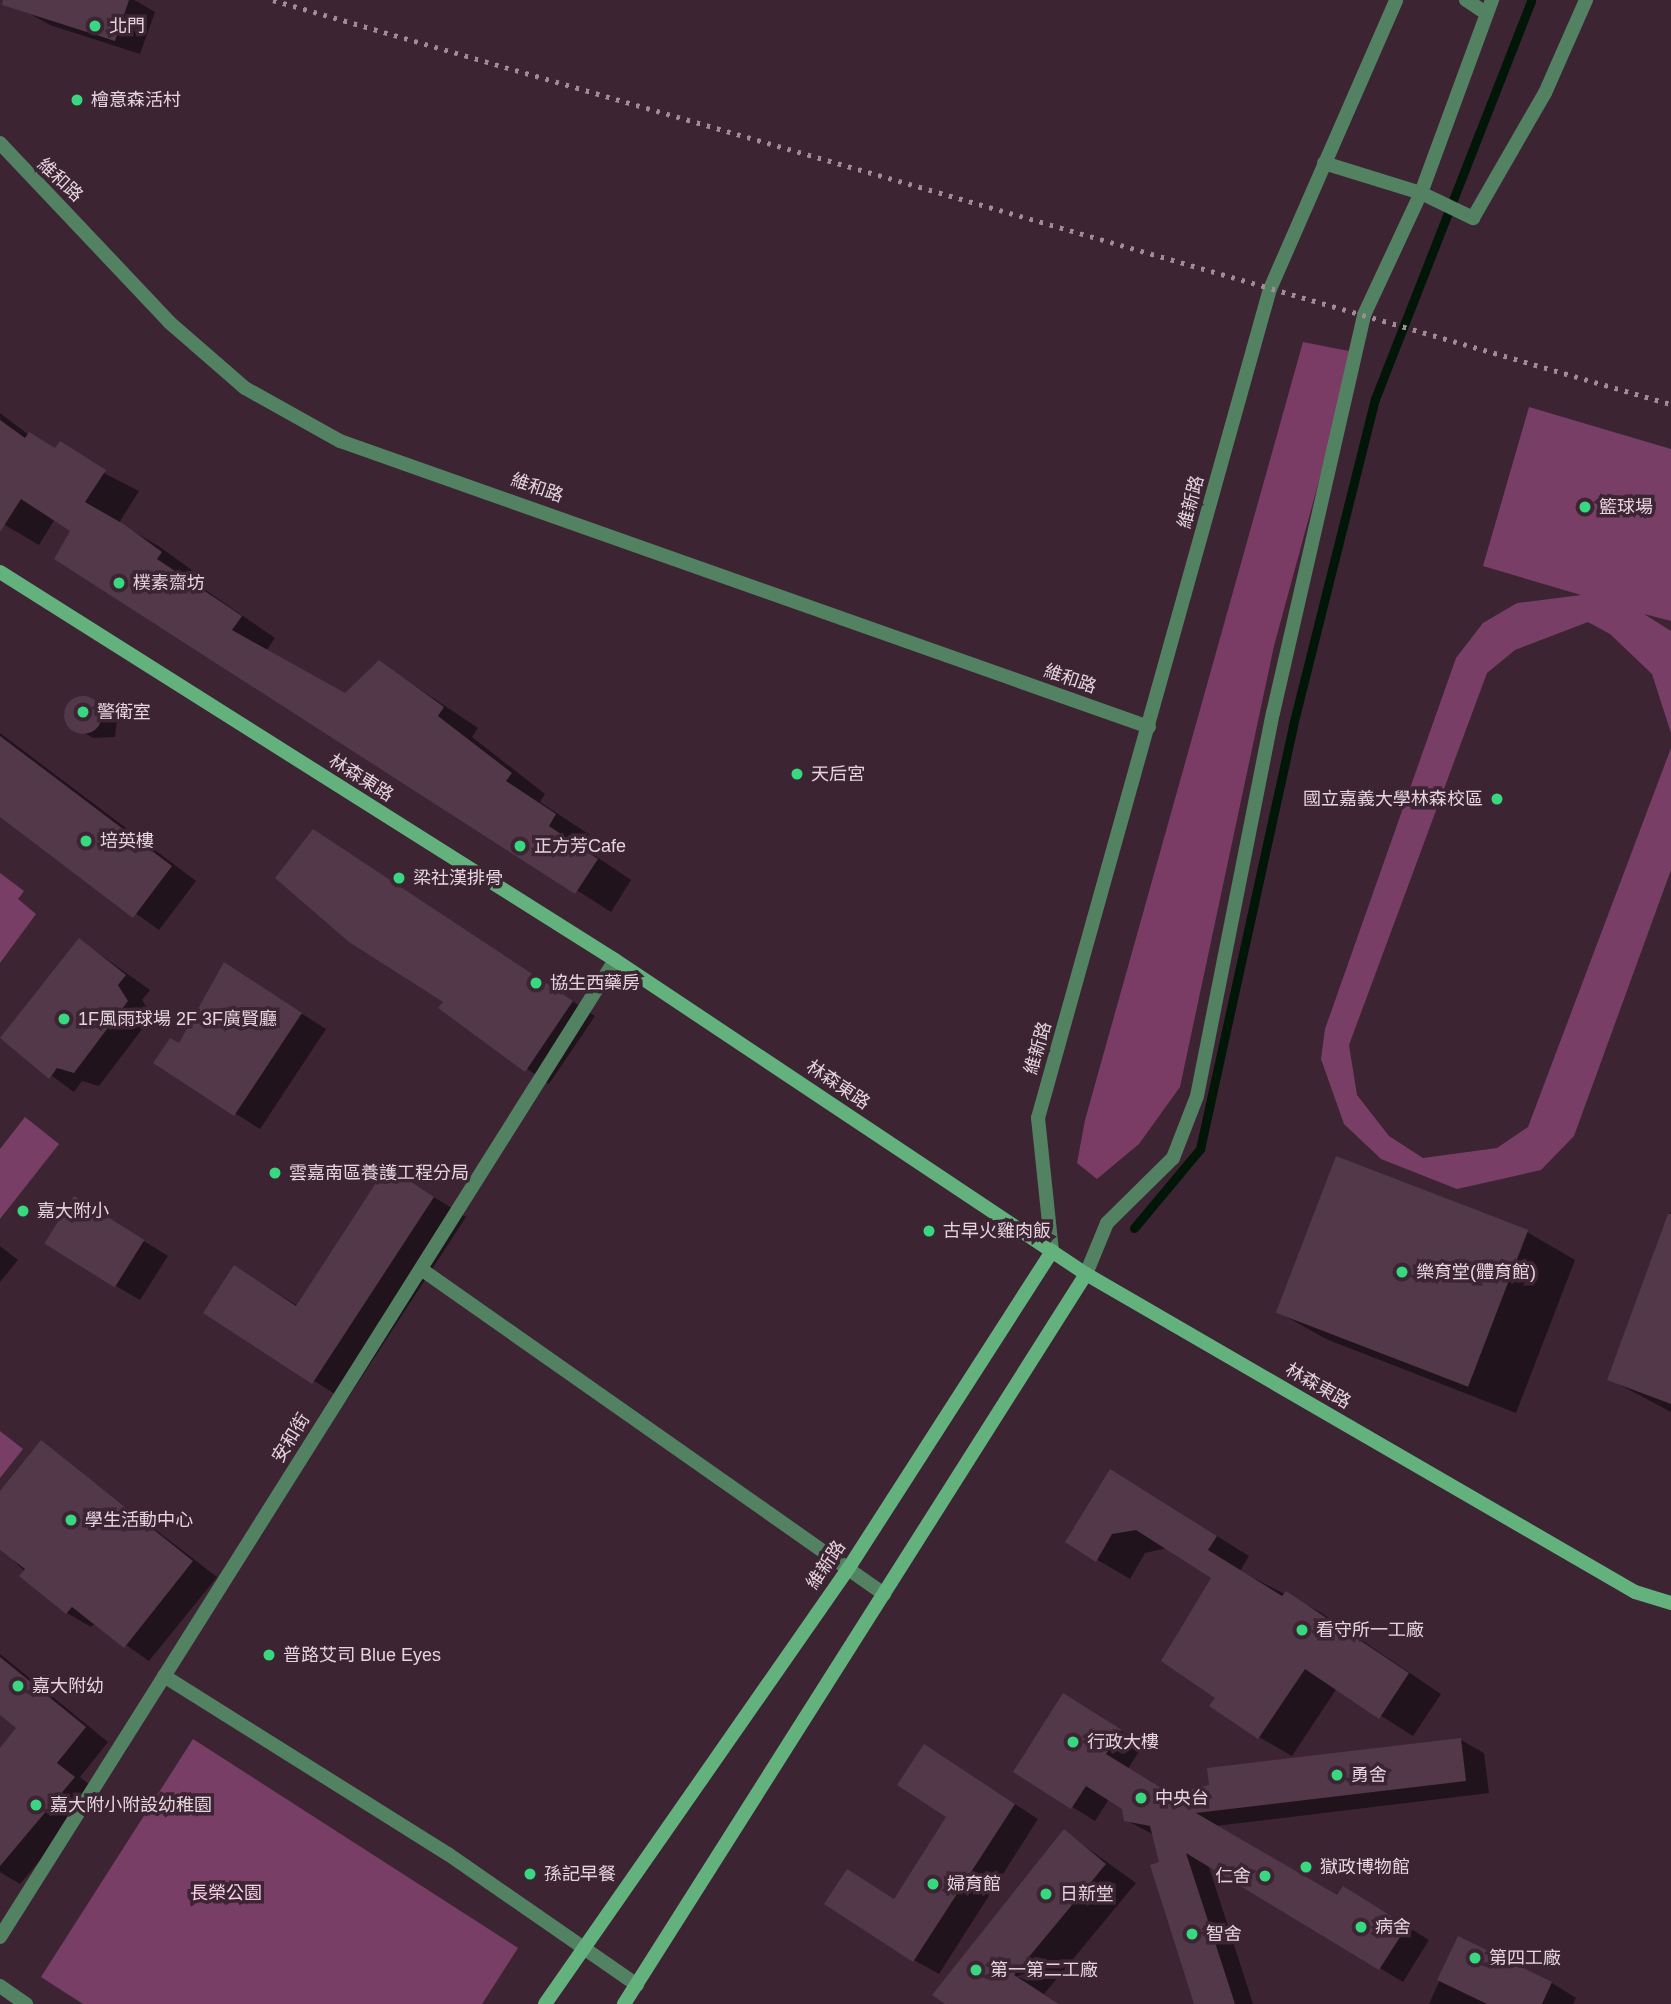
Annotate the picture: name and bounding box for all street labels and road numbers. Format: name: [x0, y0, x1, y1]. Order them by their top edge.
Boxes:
street label: 維和路: [33, 154, 87, 206]
street label: 維和路: [508, 469, 566, 507]
street label: 維新路: [1174, 473, 1208, 531]
street label: 維和路: [1041, 660, 1099, 698]
street label: 林森東路: [325, 750, 397, 806]
street label: 維新路: [1020, 1019, 1056, 1077]
street label: 林森東路: [802, 1056, 874, 1114]
street label: 林森東路: [1281, 1359, 1355, 1413]
street label: 安和街: [268, 1409, 314, 1467]
street label: 維新路: [802, 1537, 850, 1593]

